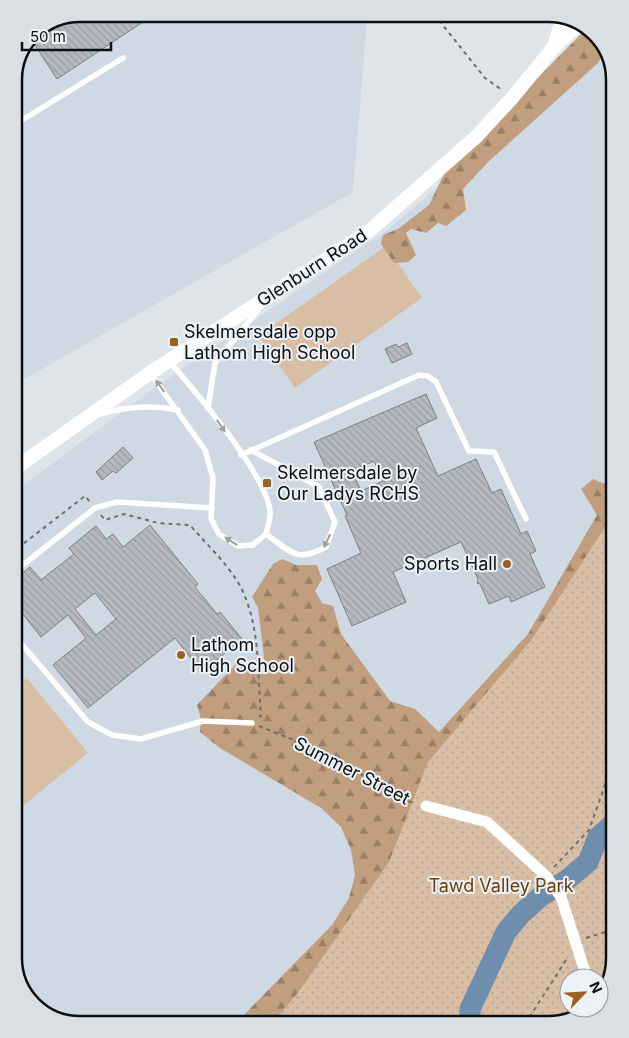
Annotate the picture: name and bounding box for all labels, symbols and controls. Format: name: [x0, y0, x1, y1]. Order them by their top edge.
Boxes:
scale bar: [22, 20, 111, 52]
text: 50 m: [30, 27, 66, 46]
street label: Glenburn Road: [253, 224, 371, 311]
place label: Skelmersdale opp Lathom High School: [184, 321, 355, 363]
marker: Skelmersdale opp Lathom High School: [168, 336, 180, 348]
one-way arrow: [154, 380, 165, 393]
one-way arrow: [216, 420, 226, 433]
place label: Skelmersdale by Our Ladys RCHS: [277, 462, 419, 504]
marker: Skelmersdale by Our Ladys RCHS: [261, 477, 273, 489]
one-way arrow: [323, 533, 332, 548]
one-way arrow: [224, 537, 238, 546]
place label: Sports Hall: [404, 553, 497, 574]
marker: Sports Hall: [501, 558, 513, 570]
place label: Lathom High School: [191, 634, 294, 676]
marker: Lathom High School: [175, 649, 187, 661]
street label: Summer Street: [291, 732, 414, 809]
park label: Tawd Valley Park: [428, 875, 574, 896]
north arrow: [559, 968, 609, 1018]
text: N: [586, 979, 606, 996]

